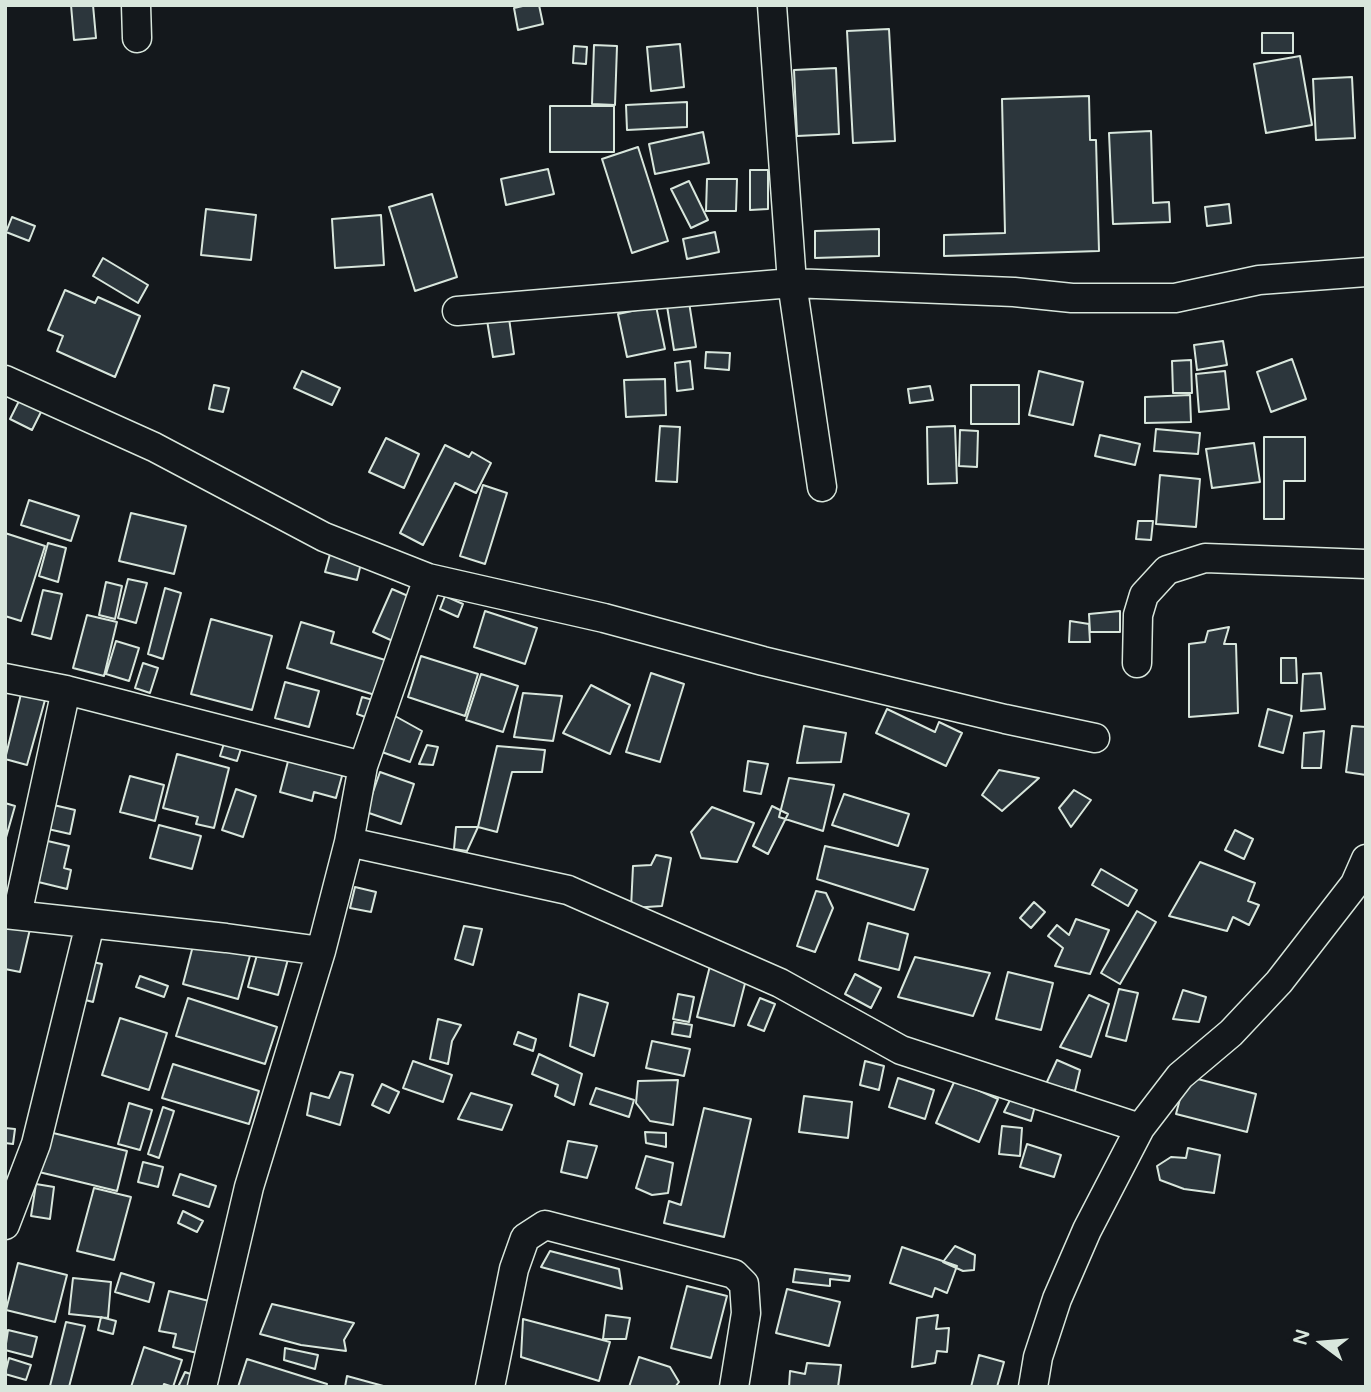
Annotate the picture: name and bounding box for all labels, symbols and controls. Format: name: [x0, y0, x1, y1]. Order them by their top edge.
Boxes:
north arrow: [1287, 1308, 1357, 1378]
text: N: [1289, 1327, 1314, 1348]

